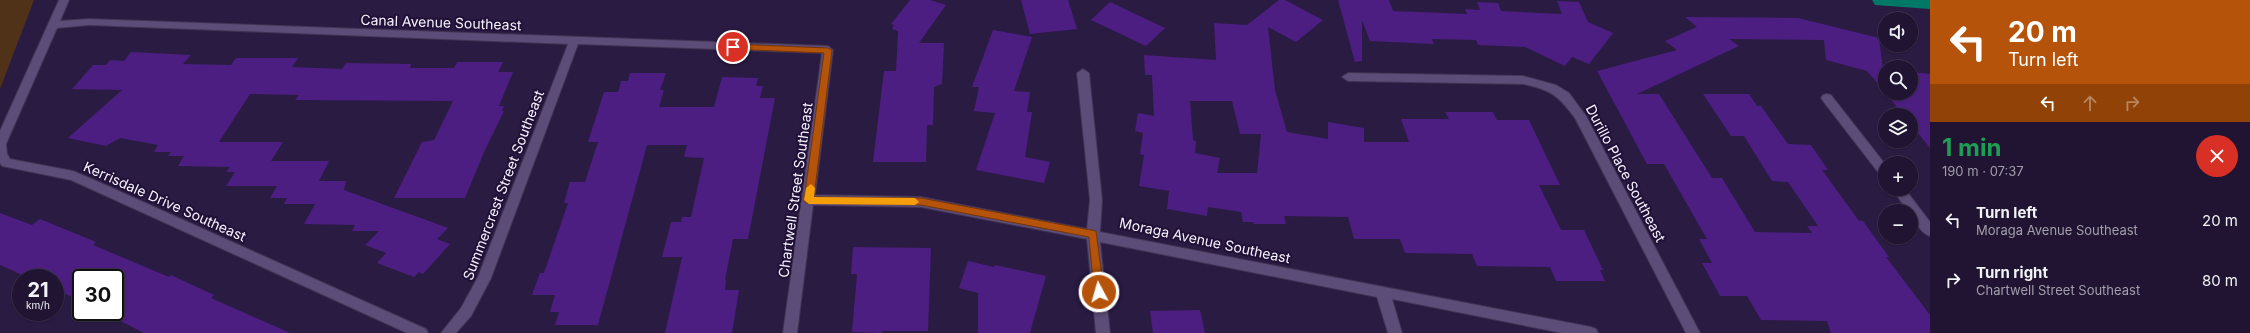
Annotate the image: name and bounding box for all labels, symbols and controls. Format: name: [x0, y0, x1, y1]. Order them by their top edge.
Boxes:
street label: Canal Avenue Southeast: [360, 11, 522, 33]
map controls: [1878, 12, 1918, 244]
button: sound: [1878, 12, 1918, 52]
text: 20 m: [2008, 15, 2077, 49]
icon: left: [1942, 16, 1994, 68]
pin: [716, 30, 750, 64]
icon: arrive: [722, 36, 744, 58]
text: Turn left: [2008, 49, 2078, 70]
button: search: [1878, 60, 1918, 100]
street label: Summercrest Street Southeast: [459, 87, 547, 282]
icon: left: [2037, 92, 2059, 114]
icon: ahead: [2079, 92, 2101, 114]
icon: right: [2121, 92, 2143, 114]
street label: Chartwell Street Southeast: [774, 101, 816, 279]
street label: Durillo Place Southeast: [1583, 101, 1670, 245]
button: layers: [1878, 108, 1918, 148]
text: 1 min: [1942, 133, 2001, 162]
button: close: [2196, 135, 2238, 177]
button: +: [1878, 156, 1918, 196]
street label: Kerrisdale Drive Southeast: [81, 157, 249, 245]
text: 190 m · 07:37: [1942, 163, 2024, 179]
text: Turn left: [1976, 203, 2037, 222]
button: −: [1878, 204, 1918, 244]
icon: left: [1942, 209, 1964, 231]
text: 20 m: [2202, 211, 2238, 230]
street label: Moraga Avenue Southeast: [1118, 214, 1292, 267]
text: Moraga Avenue Southeast: [1976, 222, 2138, 238]
text: Turn right: [1976, 263, 2048, 282]
speed limit sign: 30: [72, 269, 124, 321]
icon: right: [1942, 269, 1964, 291]
position arrow: [1078, 271, 1120, 313]
text: 80 m: [2202, 271, 2238, 290]
text: 21: [27, 278, 49, 302]
text: Chartwell Street Southeast: [1976, 282, 2140, 298]
text: km/h: [26, 299, 50, 311]

